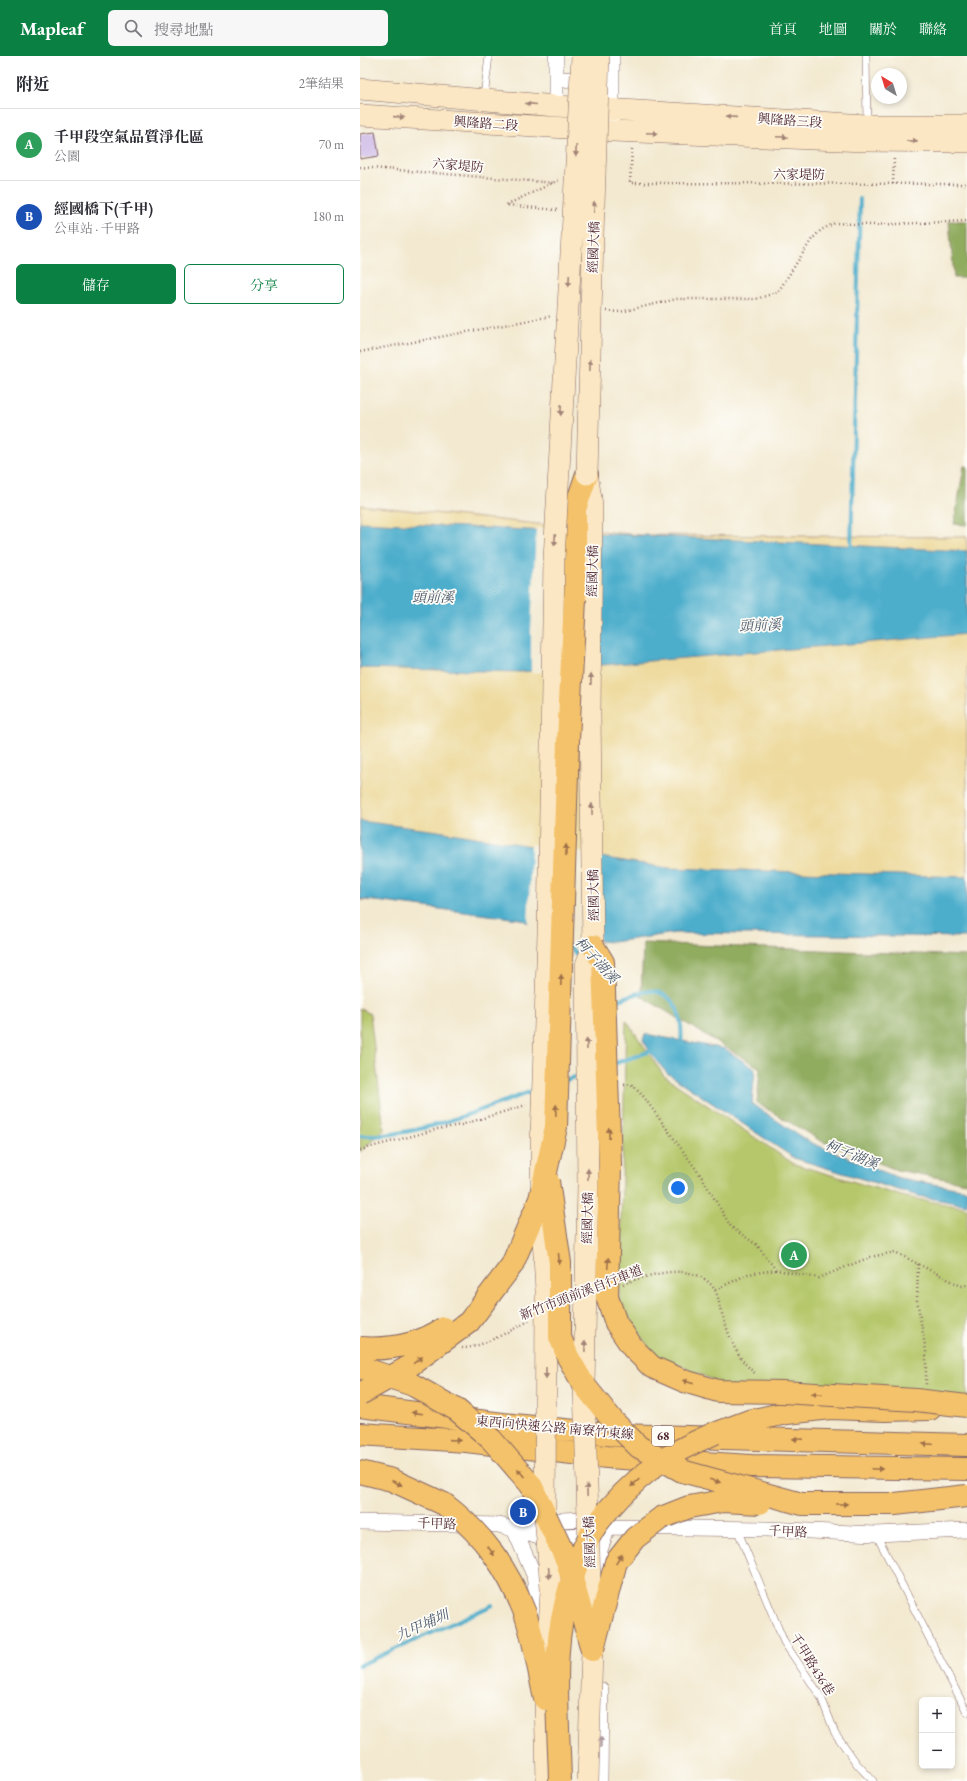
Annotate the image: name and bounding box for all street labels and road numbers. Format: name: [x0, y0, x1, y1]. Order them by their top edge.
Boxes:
street label: 興隆路三段: [757, 110, 823, 131]
street label: 興隆路二段: [453, 113, 519, 134]
street label: 六家堤防: [431, 155, 485, 176]
street label: 六家堤防: [773, 166, 825, 183]
street label: 經國大橋: [584, 221, 603, 273]
street label: 經國大橋: [584, 545, 601, 597]
street label: 經國大橋: [585, 869, 602, 921]
street label: 經國大橋: [579, 1192, 596, 1244]
street label: 新竹市頭前溪自行車道: [517, 1261, 645, 1324]
street label: 東西向快速公路 南寮竹東線: [475, 1412, 635, 1443]
road number: 68: [652, 1426, 674, 1446]
street label: 千甲路: [417, 1514, 457, 1533]
street label: 經國大橋: [580, 1516, 599, 1568]
street label: 千甲路: [768, 1522, 808, 1541]
street label: 千甲路436巷: [787, 1630, 839, 1699]

